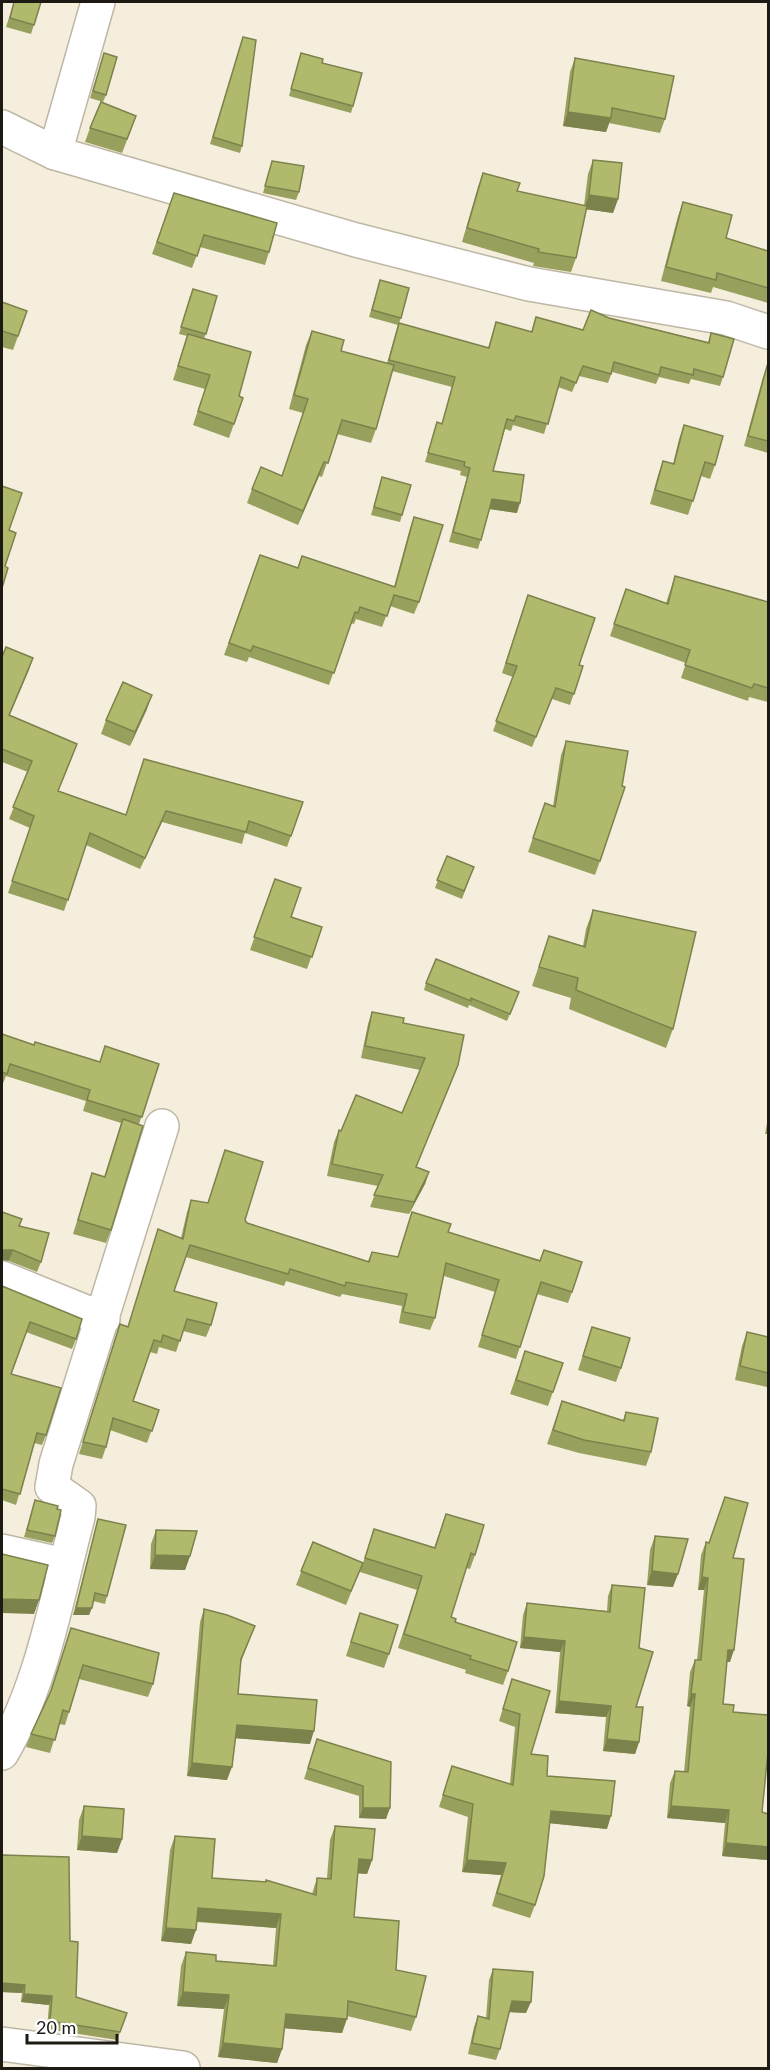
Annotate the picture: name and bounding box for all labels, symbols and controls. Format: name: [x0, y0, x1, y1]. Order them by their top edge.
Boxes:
scale bar: [27, 2007, 117, 2045]
text: 20 m: [36, 2016, 76, 2038]

